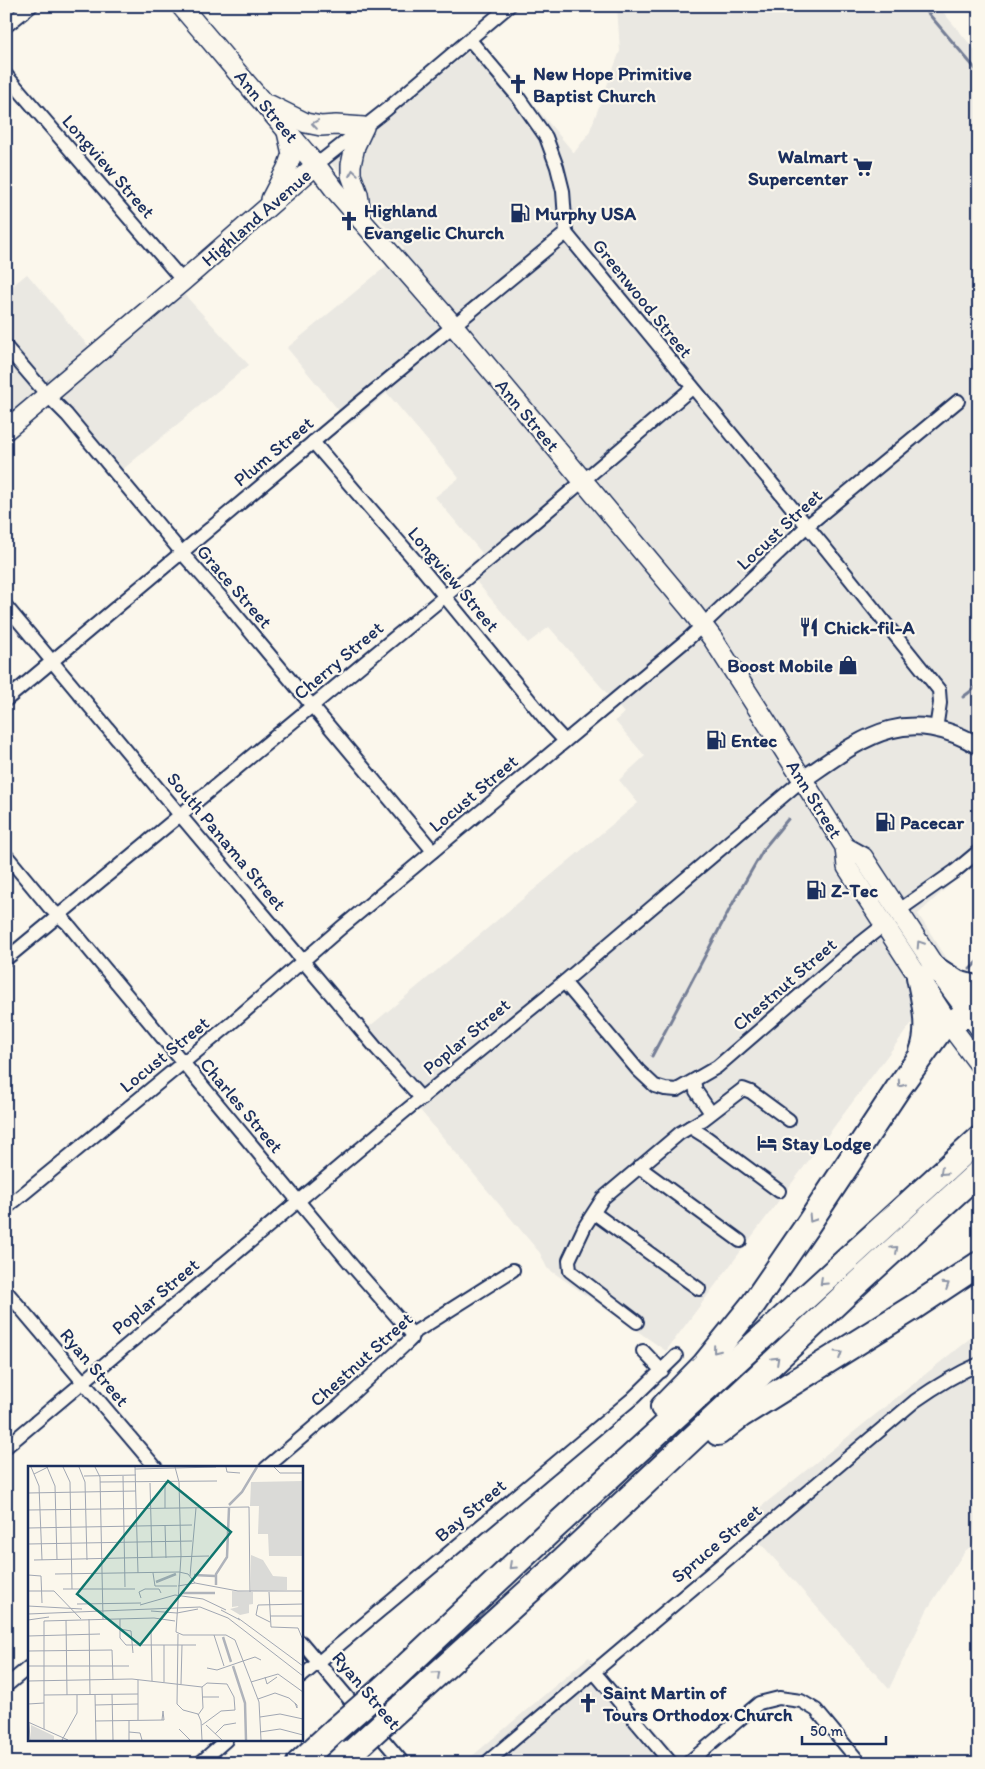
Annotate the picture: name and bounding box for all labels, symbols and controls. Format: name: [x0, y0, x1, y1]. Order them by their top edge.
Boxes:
place label: New Hope Primitive Baptist Church: [533, 62, 692, 107]
street label: Ann Street: [230, 65, 304, 147]
church icon: New Hope Primitive Baptist Church: [507, 73, 529, 95]
street label: Longview Street: [57, 110, 160, 223]
one-way arrow: [311, 120, 320, 130]
place label: Walmart Supercenter: [748, 145, 848, 190]
supermarket icon: Walmart Supercenter: [852, 156, 874, 178]
street label: Highland Avenue: [197, 164, 316, 271]
one-way arrow: [348, 169, 358, 178]
place label: Highland Evangelic Church: [364, 199, 505, 244]
fuel station icon: Murphy USA: [509, 202, 531, 224]
place label: Murphy USA: [535, 202, 637, 225]
church icon: Highland Evangelic Church: [338, 210, 360, 232]
street label: Greenwood Street: [588, 234, 698, 363]
street label: Ann Street: [491, 374, 565, 456]
street label: Plum Street: [229, 411, 318, 491]
street label: Locust Street: [732, 484, 827, 575]
street label: Longview Street: [403, 522, 504, 637]
street label: Grace Street: [192, 540, 277, 633]
street label: Cherry Street: [289, 616, 388, 705]
restaurant icon: Chick-fil-A: [798, 616, 820, 638]
place label: Chick-fil-A: [824, 616, 915, 639]
place label: Boost Mobile: [727, 654, 833, 677]
shop icon: Boost Mobile: [837, 654, 859, 676]
fuel station icon: Entec: [705, 729, 727, 751]
place label: Entec: [731, 729, 777, 752]
street label: Locust Street: [424, 750, 522, 837]
street label: Ann Street: [782, 756, 848, 843]
street label: South Panama Street: [162, 767, 291, 915]
fuel station icon: Pacecar: [874, 811, 896, 833]
place label: Pacecar: [900, 811, 965, 834]
fuel station icon: Z-Tec: [805, 879, 827, 901]
place label: Z-Tec: [831, 879, 878, 902]
street label: Chestnut Street: [728, 933, 841, 1036]
one-way arrow: [917, 940, 926, 950]
street label: Poplar Street: [418, 993, 515, 1080]
street label: Locust Street: [115, 1011, 214, 1098]
street label: Charles Street: [195, 1053, 288, 1158]
one-way arrow: [898, 1078, 907, 1088]
hotel icon: Stay Lodge: [756, 1132, 778, 1154]
place label: Stay Lodge: [782, 1132, 871, 1155]
one-way arrow: [939, 1166, 948, 1175]
one-way arrow: [809, 1213, 818, 1223]
one-way arrow: [889, 1246, 898, 1255]
street label: Poplar Street: [107, 1253, 204, 1340]
one-way arrow: [820, 1276, 829, 1285]
one-way arrow: [941, 1282, 950, 1292]
street label: Chestnut Street: [305, 1307, 417, 1412]
street label: Ryan Street: [55, 1324, 134, 1411]
one-way arrow: [713, 1344, 721, 1353]
one-way arrow: [833, 1351, 843, 1360]
one-way arrow: [770, 1357, 779, 1366]
inset map: [28, 1466, 302, 1742]
street label: Bay Street: [430, 1474, 511, 1547]
street label: Spruce Street: [666, 1499, 766, 1588]
one-way arrow: [509, 1560, 518, 1569]
street label: Ryan Street: [327, 1647, 406, 1734]
one-way arrow: [432, 1671, 441, 1680]
place label: Saint Martin of Tours Orthodox Church: [602, 1681, 793, 1726]
church icon: Saint Martin of Tours Orthodox Church: [577, 1692, 599, 1714]
scale bar: [802, 1714, 886, 1746]
text: 50 m: [810, 1722, 843, 1740]

